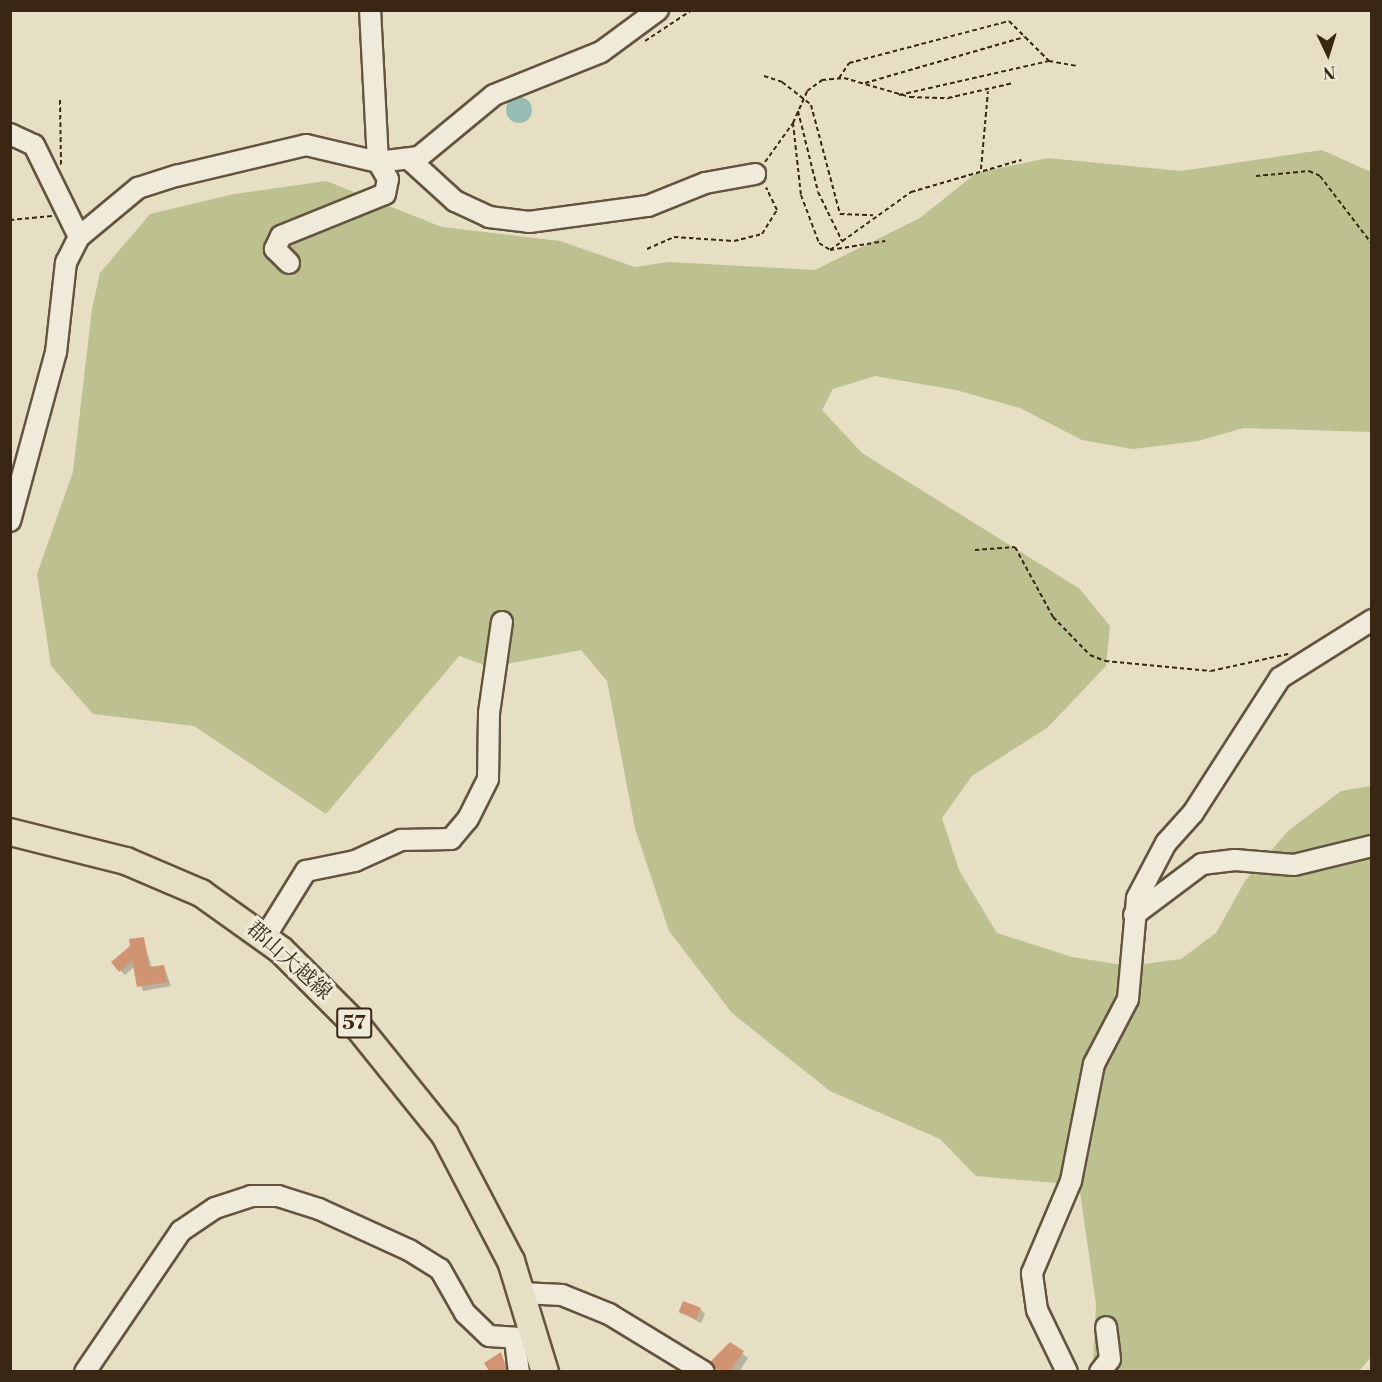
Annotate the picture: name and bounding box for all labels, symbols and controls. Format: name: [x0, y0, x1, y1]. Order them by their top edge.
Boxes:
north arrow: [1298, 24, 1358, 84]
text: N: [1322, 62, 1336, 82]
street label: 郡山大越線: [242, 917, 336, 1005]
road number: 57: [336, 1006, 372, 1040]

